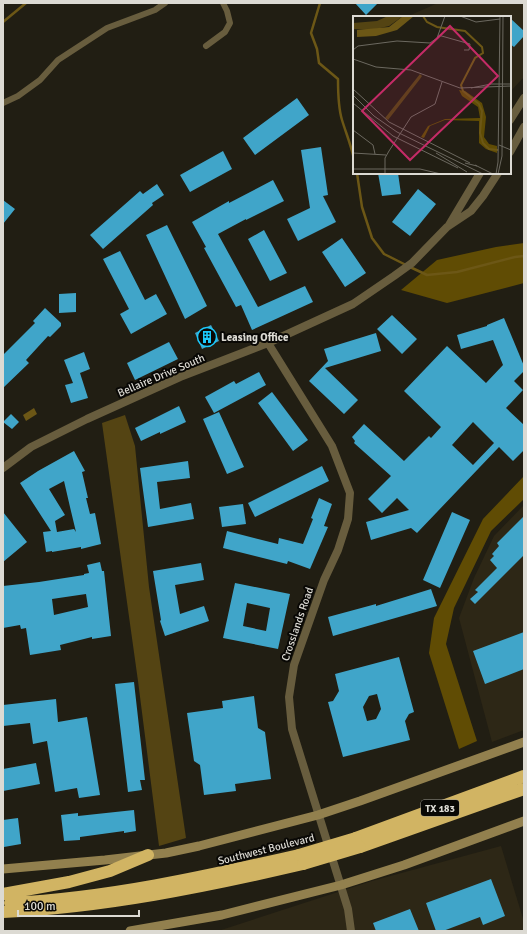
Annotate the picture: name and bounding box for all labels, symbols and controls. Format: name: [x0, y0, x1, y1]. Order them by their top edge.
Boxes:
inset map: [353, 16, 511, 174]
building icon: Leasing Office: [196, 326, 218, 348]
place label: Leasing Office: [221, 331, 289, 344]
street label: Bellaire Drive South: [116, 351, 207, 400]
street label: Crosslands Road: [279, 585, 316, 663]
road number: TX 183: [421, 800, 459, 816]
street label: Southwest Boulevard: [216, 831, 316, 868]
scale bar: [18, 892, 139, 918]
text: 100 m: [24, 899, 56, 914]

